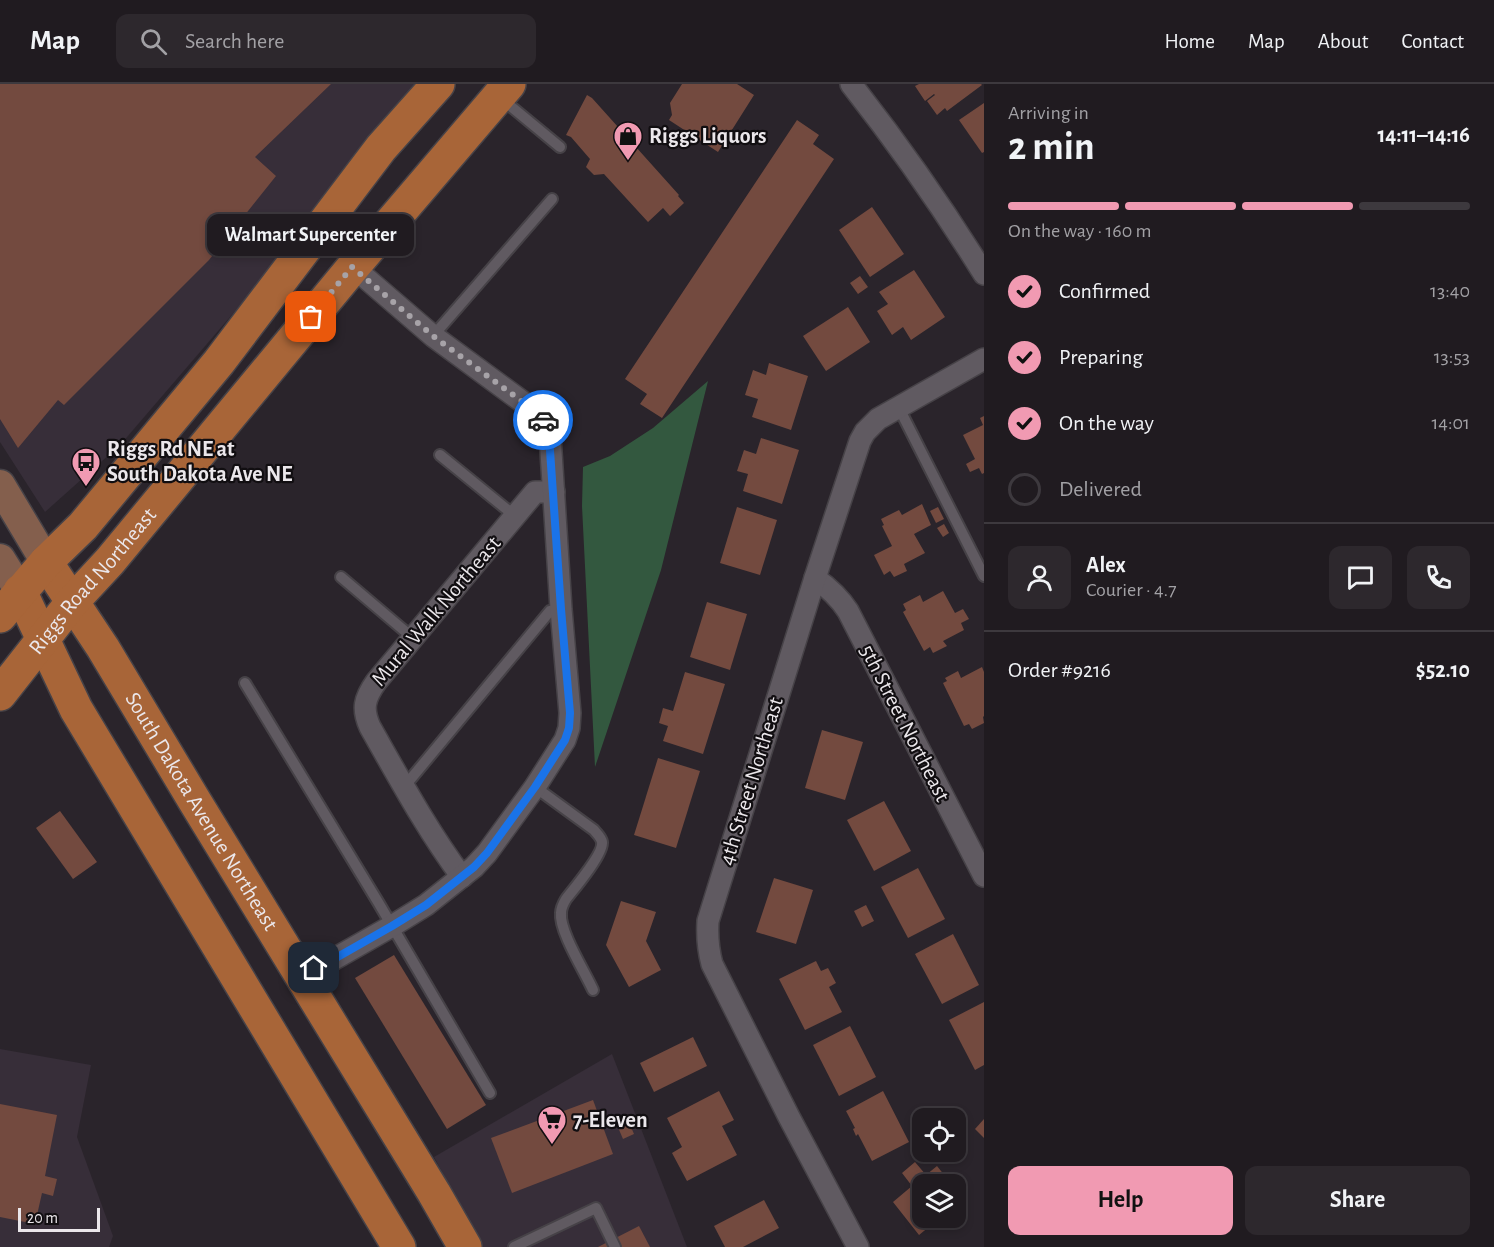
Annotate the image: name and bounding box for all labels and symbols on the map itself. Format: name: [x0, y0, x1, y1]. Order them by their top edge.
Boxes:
shop icon: Riggs Liquors: [612, 120, 644, 162]
place label: Riggs Liquors: [649, 125, 767, 147]
callout: Walmart Supercenter: [208, 215, 415, 257]
pin: [285, 291, 336, 342]
courier: [513, 390, 573, 450]
place label: Riggs Rd NE at South Dakota Ave NE: [107, 438, 292, 485]
bus stop icon: Riggs Rd NE at South Dakota Ave NE: [70, 446, 102, 488]
street label: Riggs Road Northeast: [25, 503, 160, 659]
street label: Mural Walk Northeast: [367, 532, 505, 690]
street label: 5th Street Northeast: [856, 641, 954, 805]
street label: South Dakota Avenue Northeast: [121, 689, 282, 934]
street label: 4th Street Northeast: [715, 694, 787, 868]
pin: [288, 942, 339, 993]
supermarket icon: 7-Eleven: [536, 1104, 568, 1146]
place label: 7-Eleven: [573, 1109, 648, 1131]
scale bar: [18, 1205, 100, 1232]

